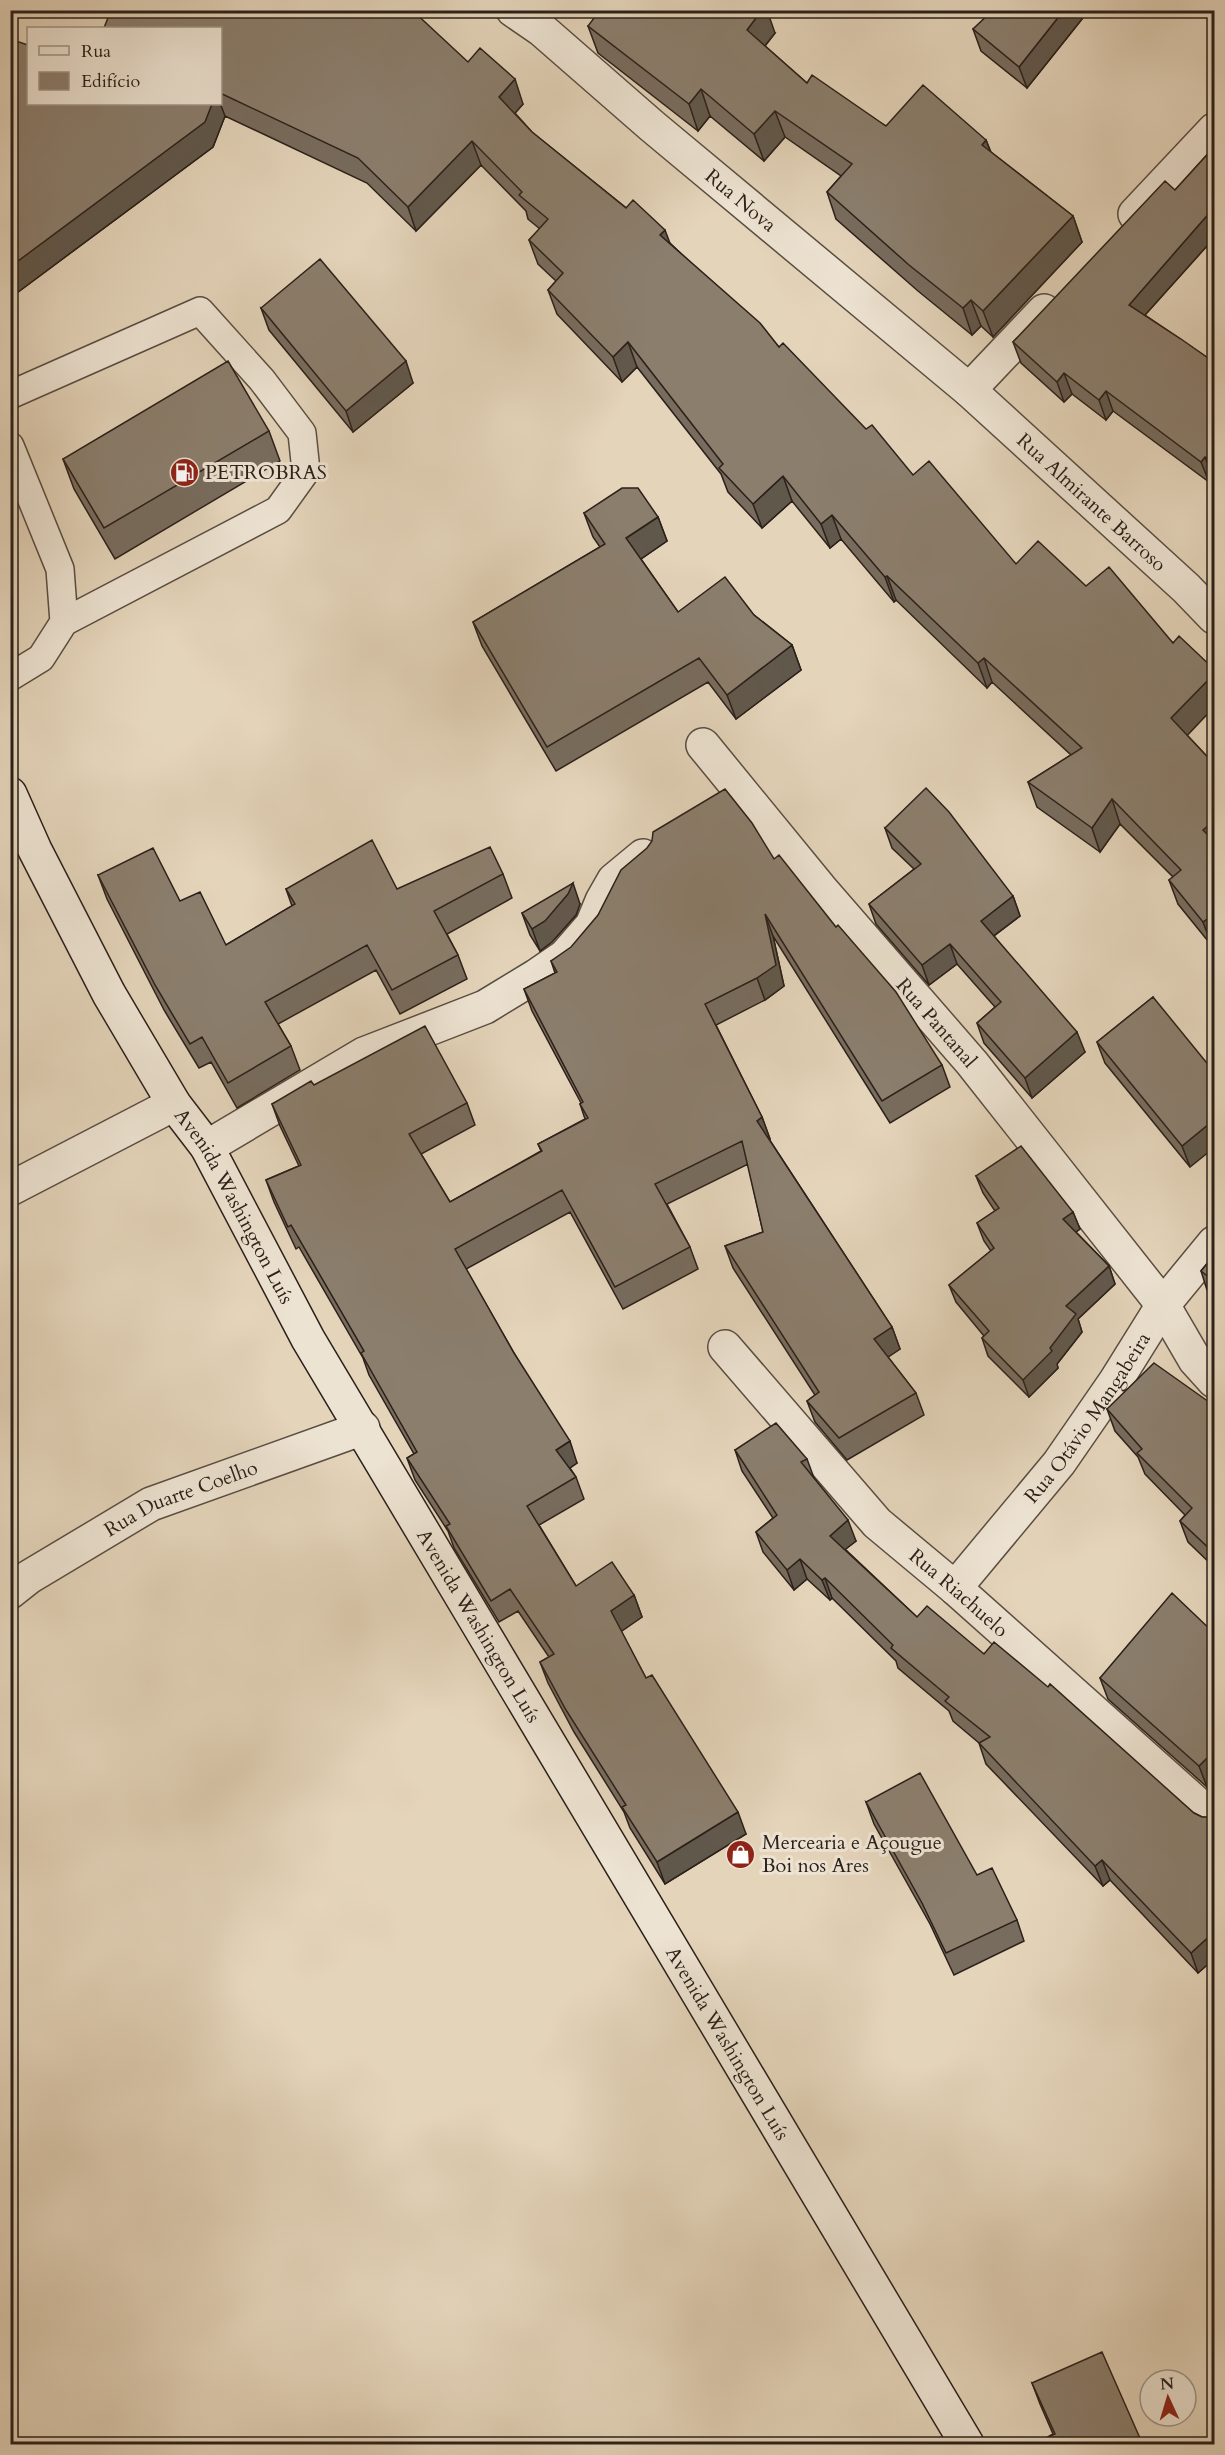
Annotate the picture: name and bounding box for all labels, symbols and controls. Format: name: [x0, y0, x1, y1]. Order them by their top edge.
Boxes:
legend: [27, 27, 222, 105]
text: Rua: [81, 39, 111, 64]
text: Edifício: [81, 69, 141, 94]
street label: Rua Nova: [699, 162, 783, 238]
street label: Rua Almirante Barroso: [1011, 427, 1173, 578]
fuel station icon: PETROBRAS: [168, 456, 200, 488]
place label: PETROBRAS: [205, 459, 327, 486]
street label: Rua Pantanal: [890, 972, 983, 1073]
street label: Avenida Washington Luís: [168, 1102, 301, 1308]
street label: Rua Otávio Mangabeira: [1018, 1327, 1157, 1509]
street label: Rua Duarte Coelho: [99, 1453, 261, 1543]
street label: Avenida Washington Luís: [411, 1524, 547, 1728]
street label: Rua Riachuelo: [904, 1542, 1014, 1643]
place label: Mercearia e Açougue Boi nos Ares: [762, 1829, 942, 1879]
shop icon: Mercearia e Açougue Boi nos Ares: [725, 1838, 757, 1870]
street label: Avenida Washington Luís: [660, 1941, 796, 2145]
north arrow: [1138, 2368, 1198, 2428]
text: N: [1159, 2373, 1175, 2395]

